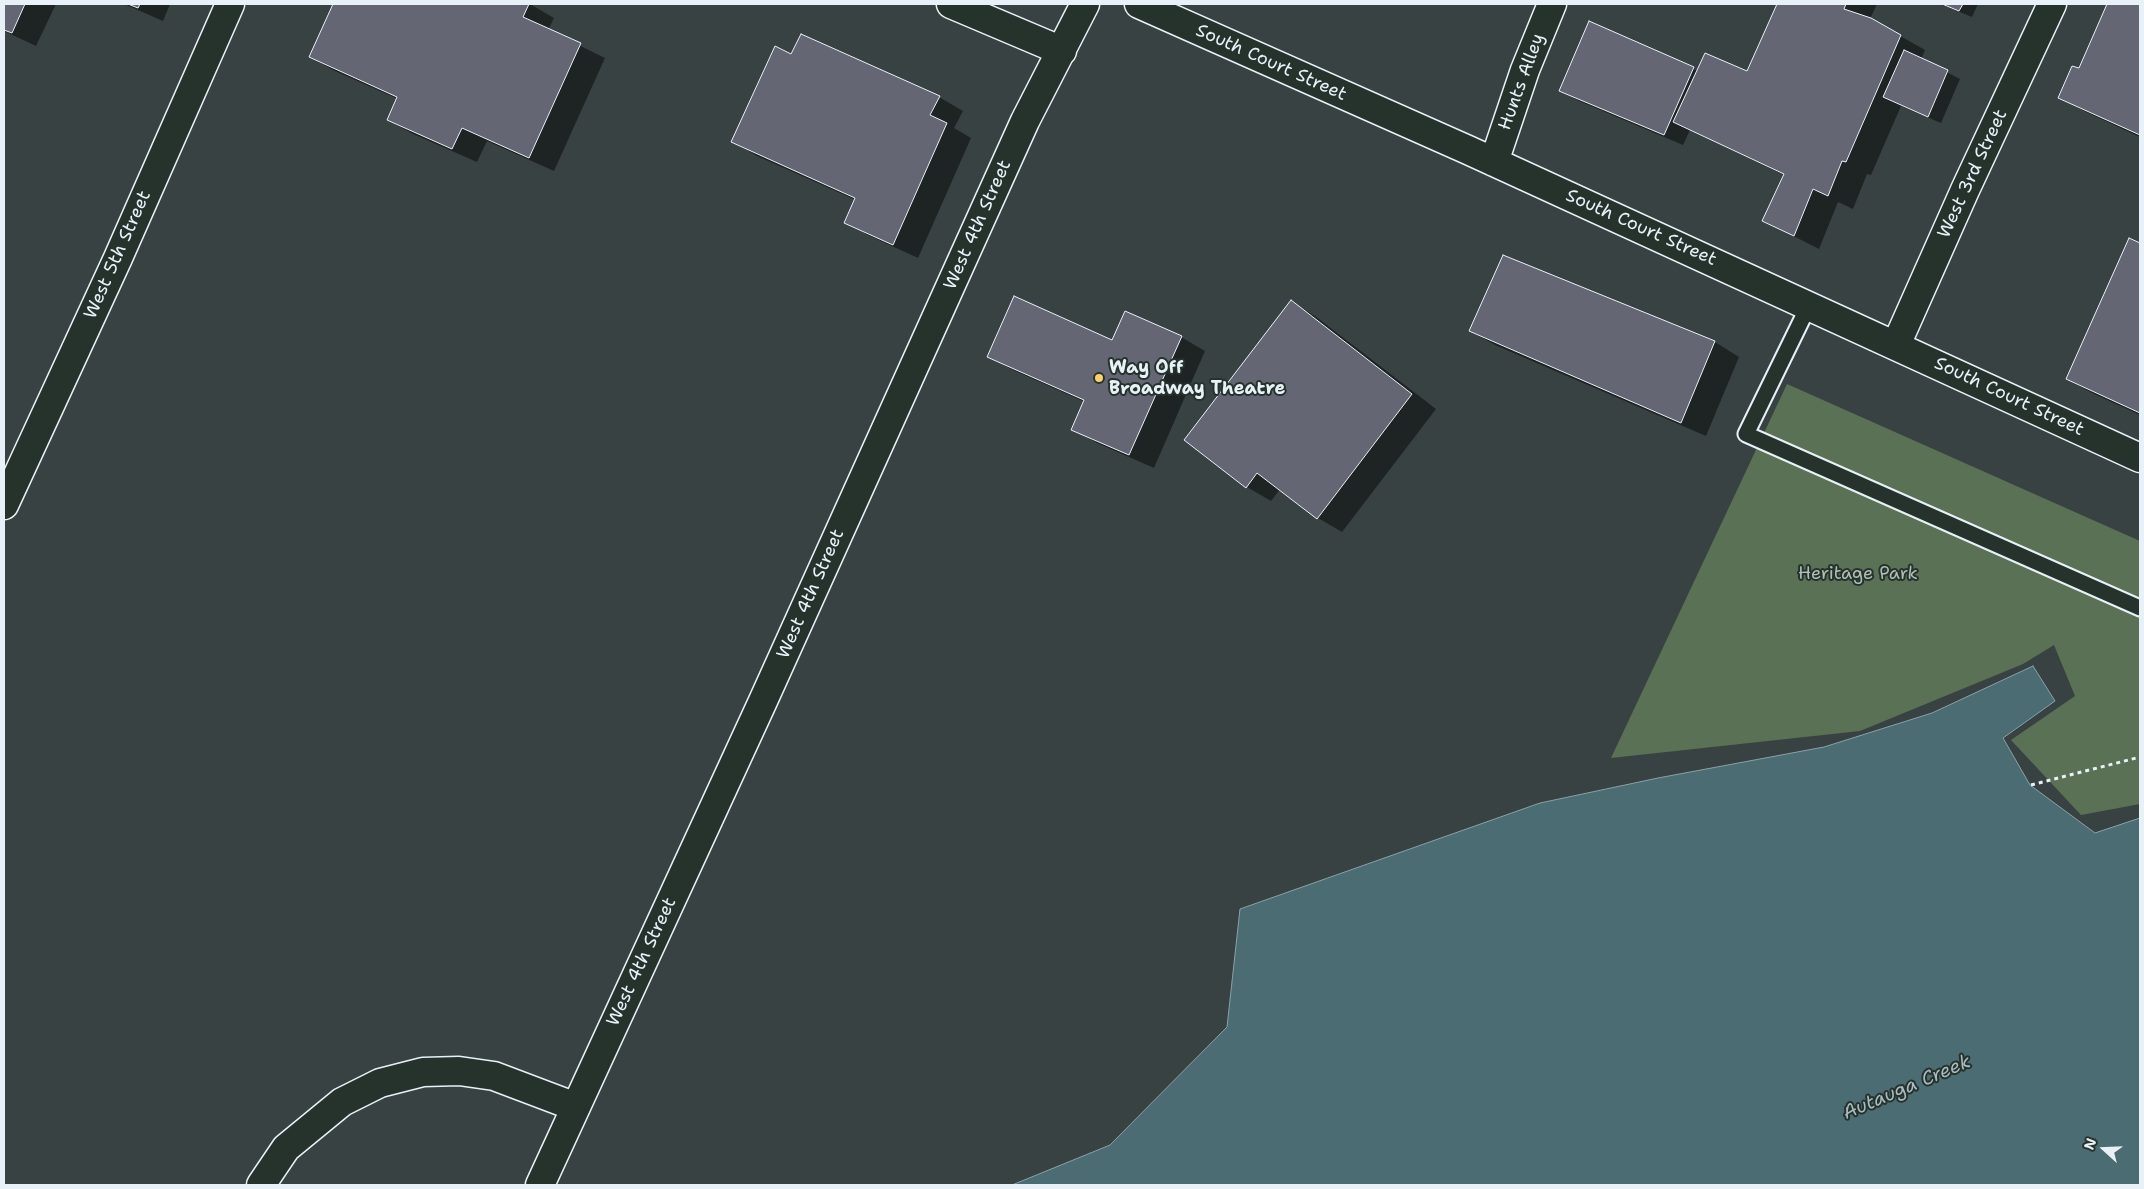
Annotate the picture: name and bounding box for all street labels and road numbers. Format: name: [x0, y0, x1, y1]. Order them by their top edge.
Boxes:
street label: South Court Street: [1192, 20, 1350, 106]
street label: Hunts Alley: [1495, 31, 1549, 133]
street label: West 3rd Street: [1934, 106, 2012, 242]
street label: West 4th Street: [940, 157, 1016, 293]
street label: South Court Street: [1562, 185, 1720, 271]
street label: West 5th Street: [80, 188, 156, 322]
street label: South Court Street: [1931, 353, 2087, 441]
street label: West 4th Street: [773, 526, 849, 662]
street label: West 4th Street: [603, 894, 681, 1030]

